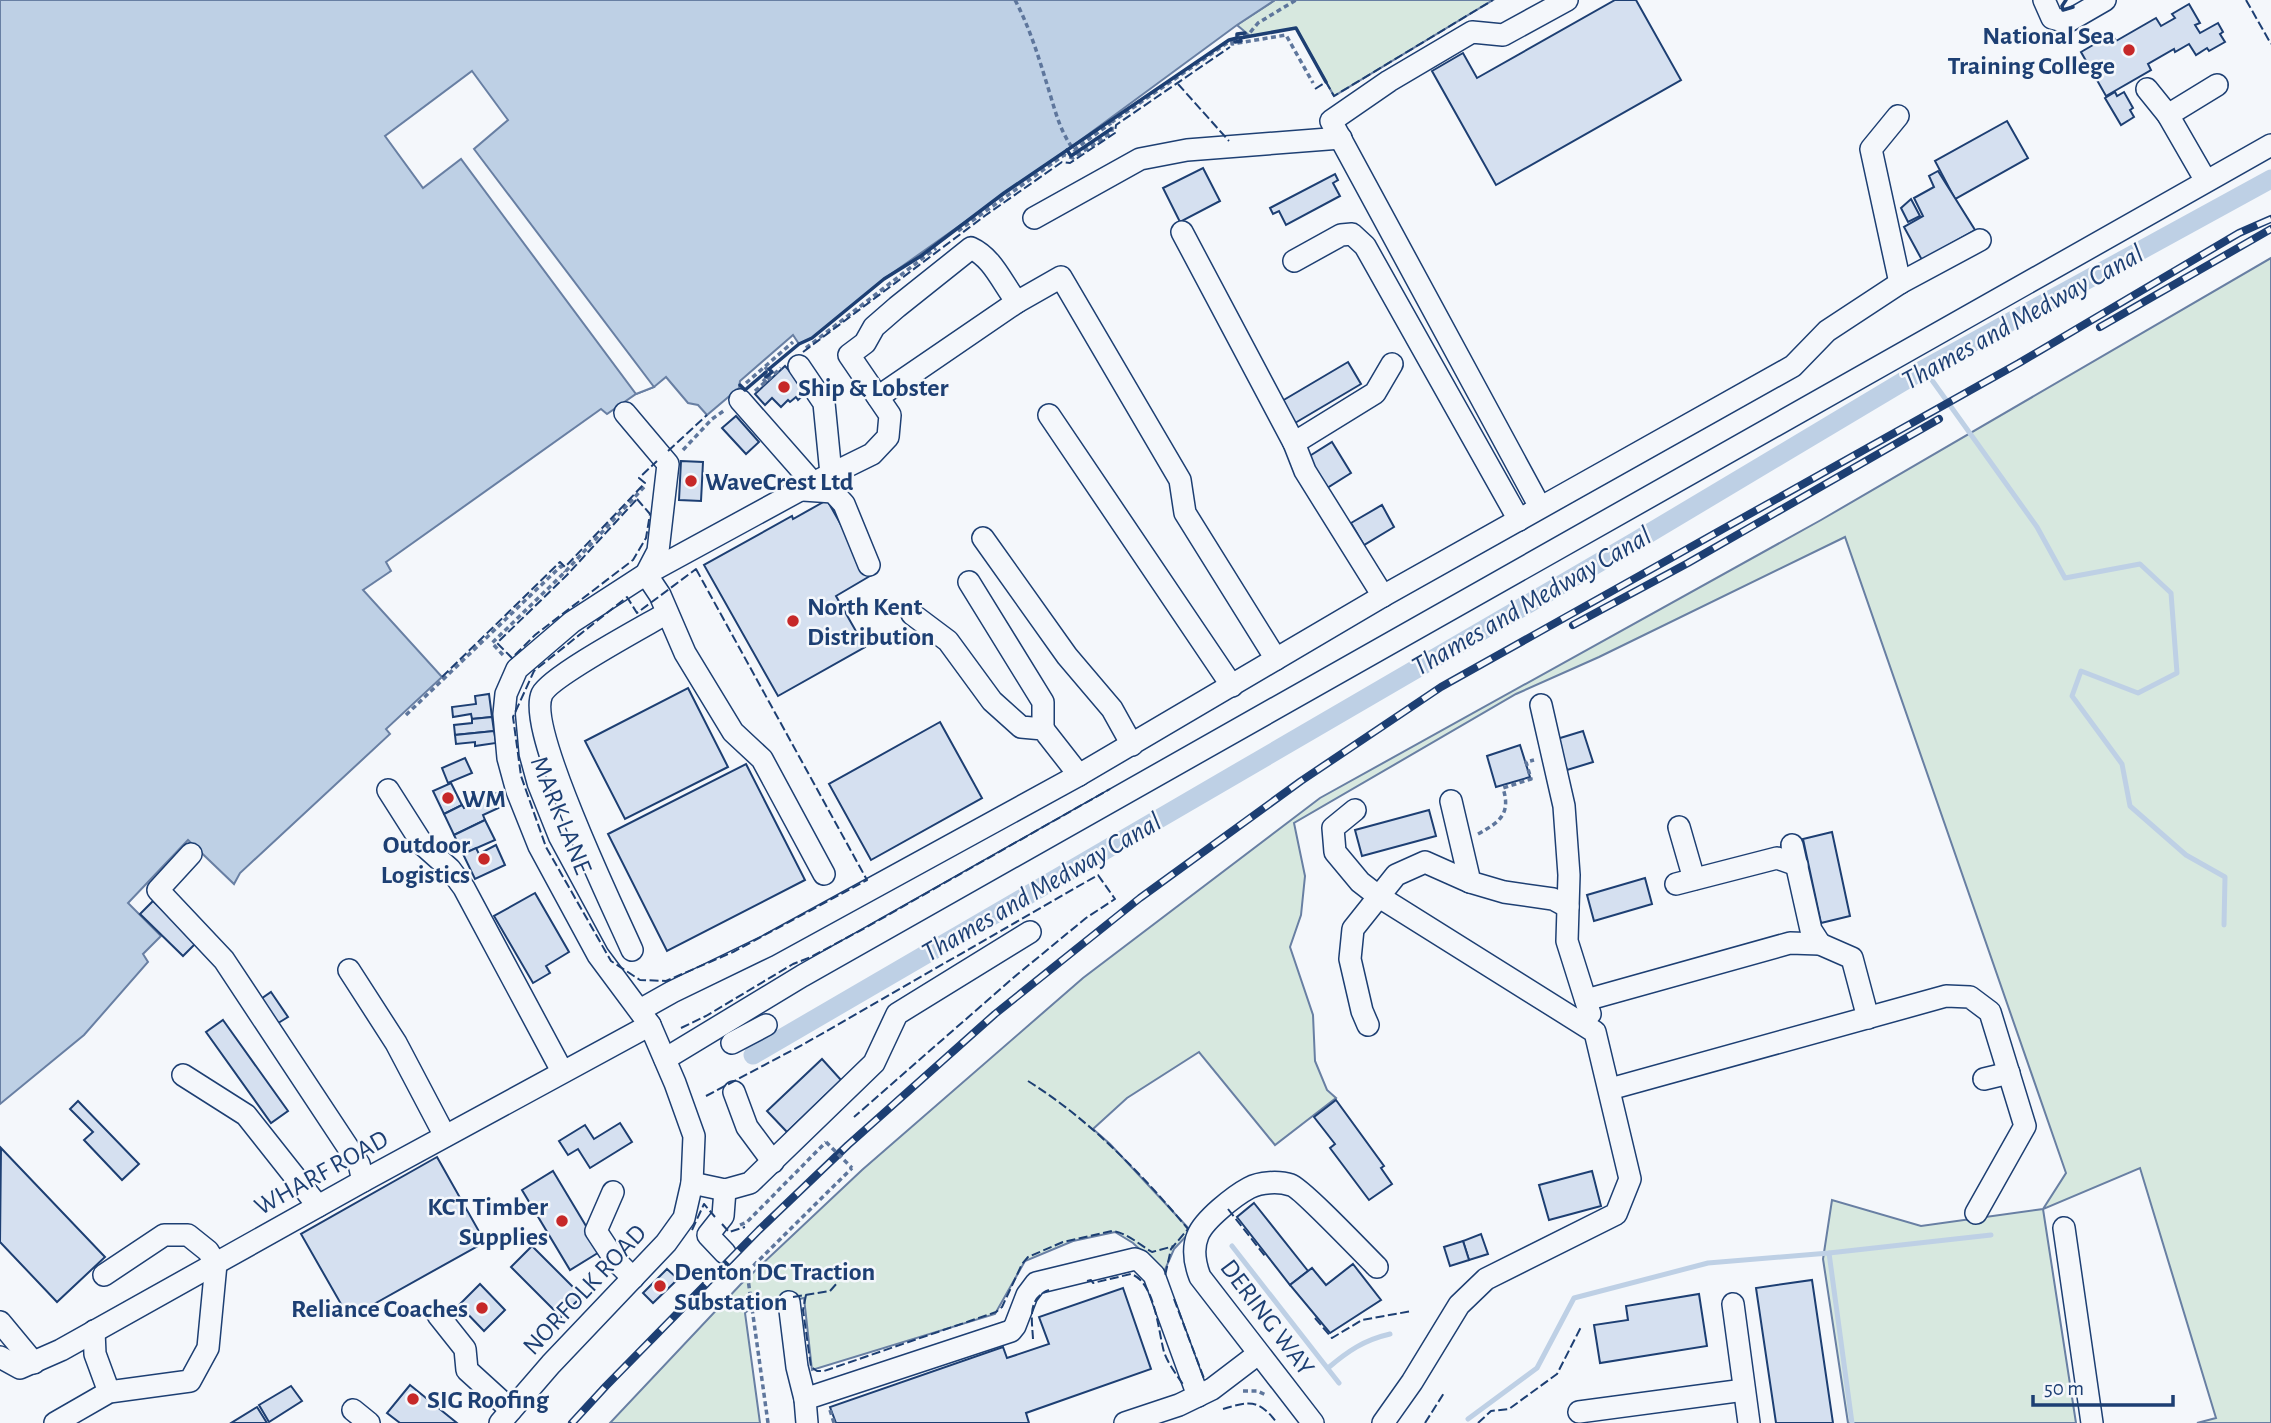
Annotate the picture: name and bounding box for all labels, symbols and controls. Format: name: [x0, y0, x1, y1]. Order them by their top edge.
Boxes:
place label: National Sea Training College: [1947, 23, 2115, 79]
marker: National Sea Training College: [2121, 42, 2137, 58]
water label: Thames and Medway Canal: [1897, 240, 2149, 396]
place label: Ship & Lobster: [798, 375, 949, 401]
marker: Ship & Lobster: [776, 379, 792, 395]
place label: WaveCrest Ltd: [705, 469, 854, 495]
marker: WaveCrest Ltd: [683, 473, 699, 489]
water label: Thames and Medway Canal: [1407, 522, 1657, 682]
place label: North Kent Distribution: [807, 594, 935, 650]
marker: North Kent Distribution: [785, 613, 801, 629]
street label: MARK LANE: [526, 753, 596, 878]
place label: WM: [462, 786, 506, 812]
marker: WM: [440, 790, 456, 806]
water label: Thames and Medway Canal: [917, 808, 1167, 968]
place label: Outdoor Logistics: [381, 832, 470, 888]
marker: Outdoor Logistics: [476, 851, 492, 867]
street label: WHARF ROAD: [250, 1126, 393, 1220]
place label: KCT Timber Supplies: [427, 1194, 548, 1250]
marker: KCT Timber Supplies: [554, 1213, 570, 1229]
street label: NORFOLK ROAD: [518, 1220, 651, 1360]
street label: DERING WAY: [1215, 1255, 1319, 1381]
place label: Denton DC Traction Substation: [674, 1259, 875, 1315]
marker: Denton DC Traction Substation: [652, 1278, 668, 1294]
place label: Reliance Coaches: [291, 1296, 468, 1322]
marker: Reliance Coaches: [474, 1300, 490, 1316]
scale bar: [2033, 1364, 2173, 1408]
text: 50 m: [2044, 1378, 2084, 1399]
place label: SIG Roofing: [427, 1387, 550, 1413]
marker: SIG Roofing: [405, 1391, 421, 1407]

